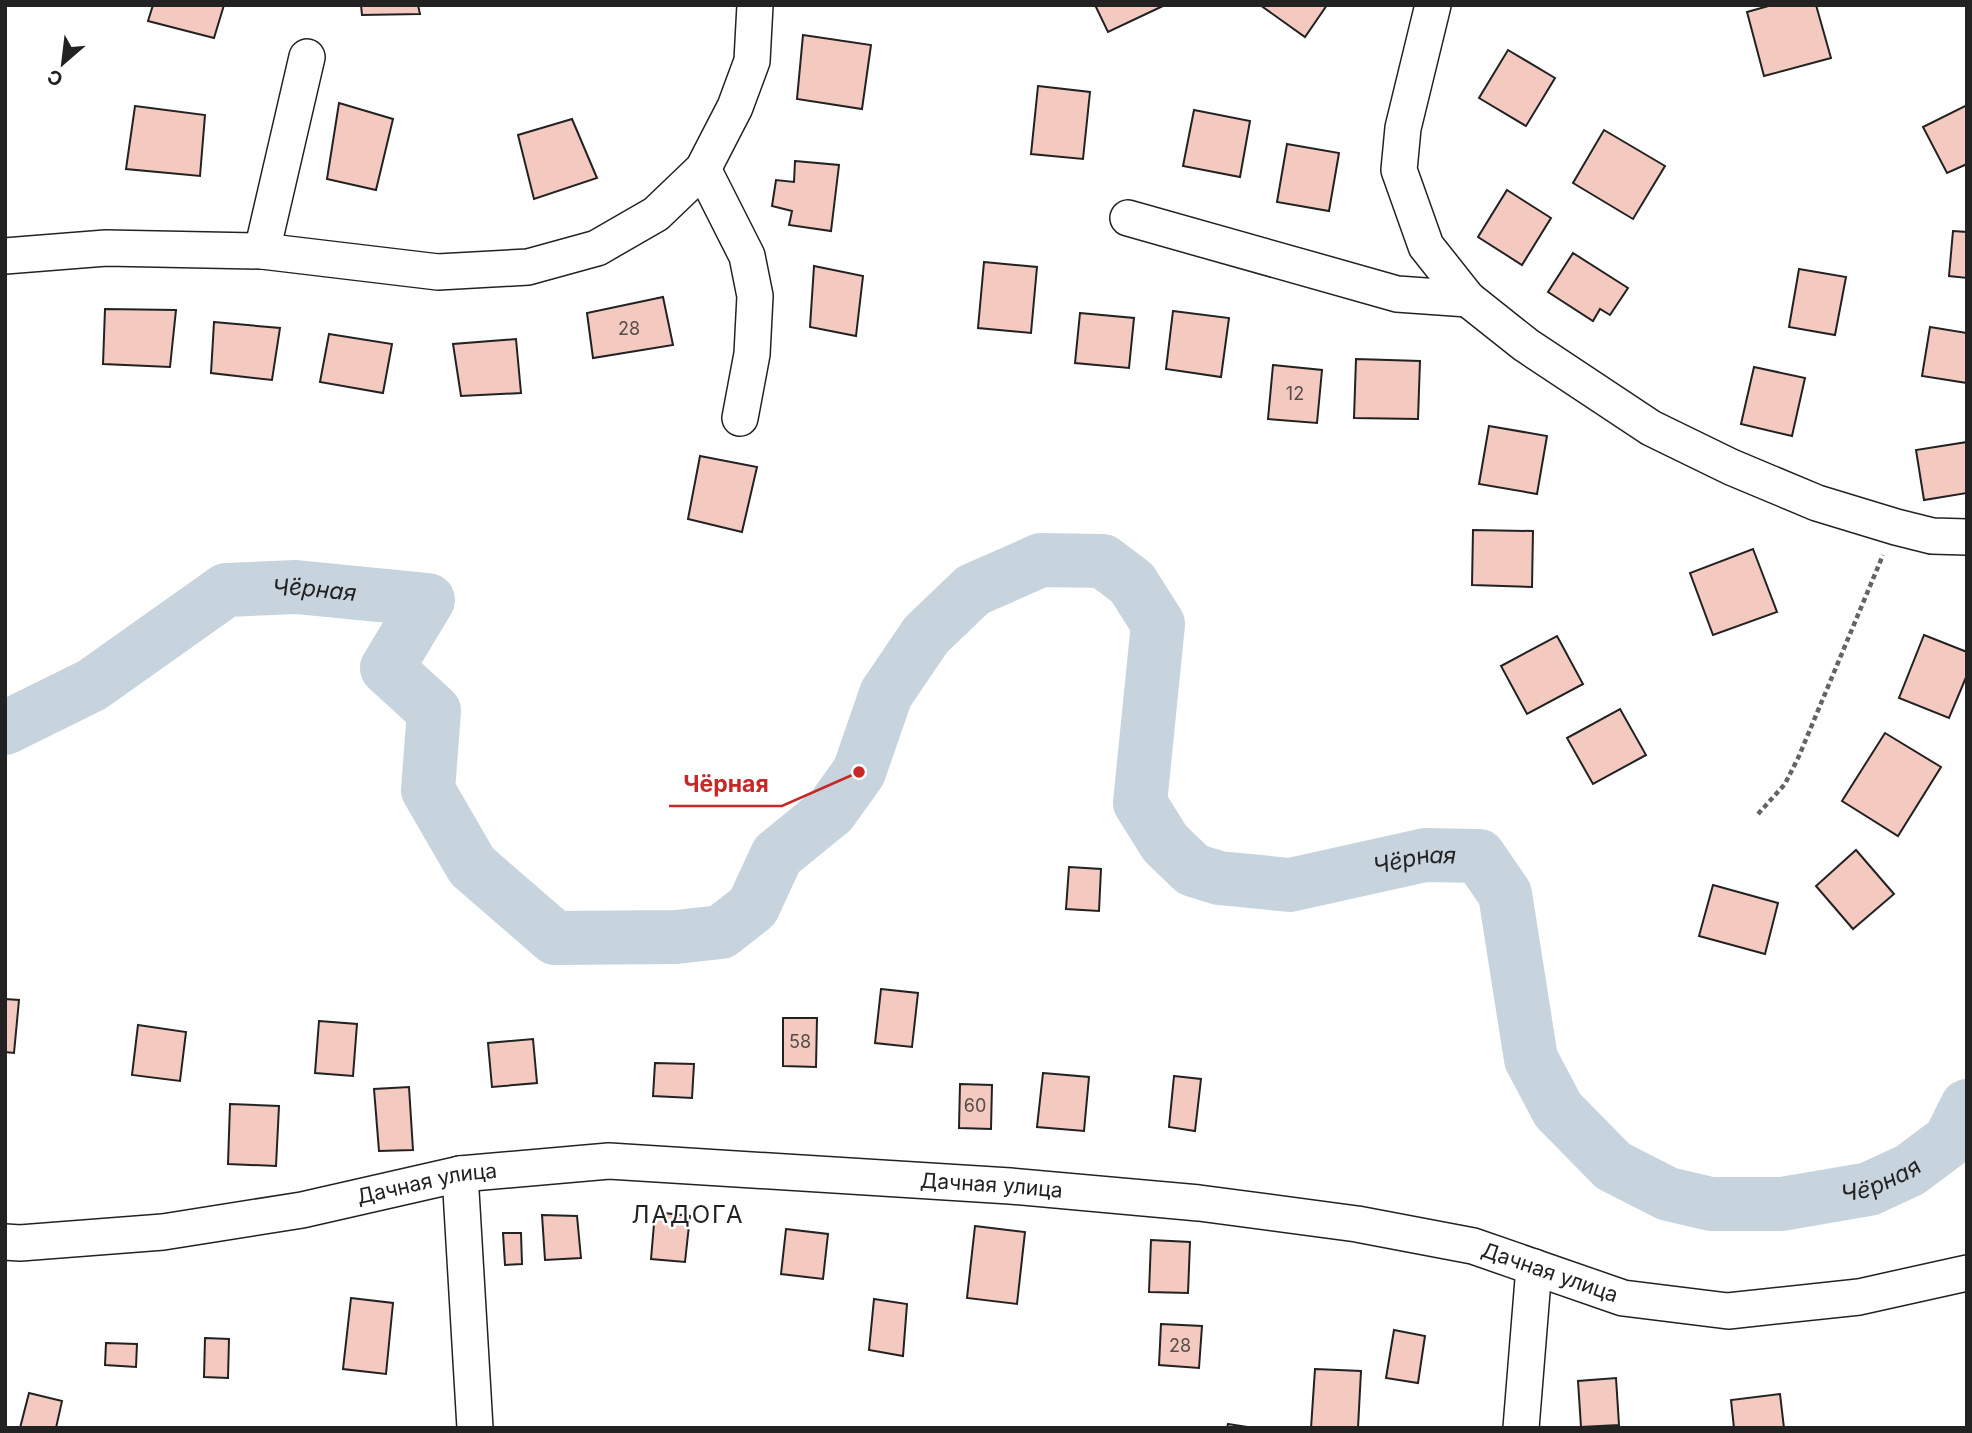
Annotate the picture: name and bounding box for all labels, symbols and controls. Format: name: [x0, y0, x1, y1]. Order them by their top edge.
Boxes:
north arrow: [28, 28, 98, 98]
text: С: [44, 64, 67, 91]
house number: 28: [618, 318, 640, 339]
house number: 12: [1286, 383, 1304, 404]
water label: Чёрная: [272, 573, 358, 607]
callout: Чёрная: [669, 762, 782, 806]
text: Чёрная: [683, 770, 769, 798]
water label: Чёрная: [1370, 840, 1456, 880]
house number: 58: [789, 1031, 811, 1052]
house number: 60: [964, 1095, 986, 1116]
water label: Чёрная: [1839, 1153, 1927, 1208]
street label: Дачная улица: [354, 1158, 498, 1209]
street label: Дачная улица: [920, 1167, 1064, 1203]
district label: ЛАДОГА: [632, 1200, 744, 1229]
street label: Дачная улица: [1478, 1237, 1621, 1307]
house number: 28: [1169, 1335, 1191, 1356]

